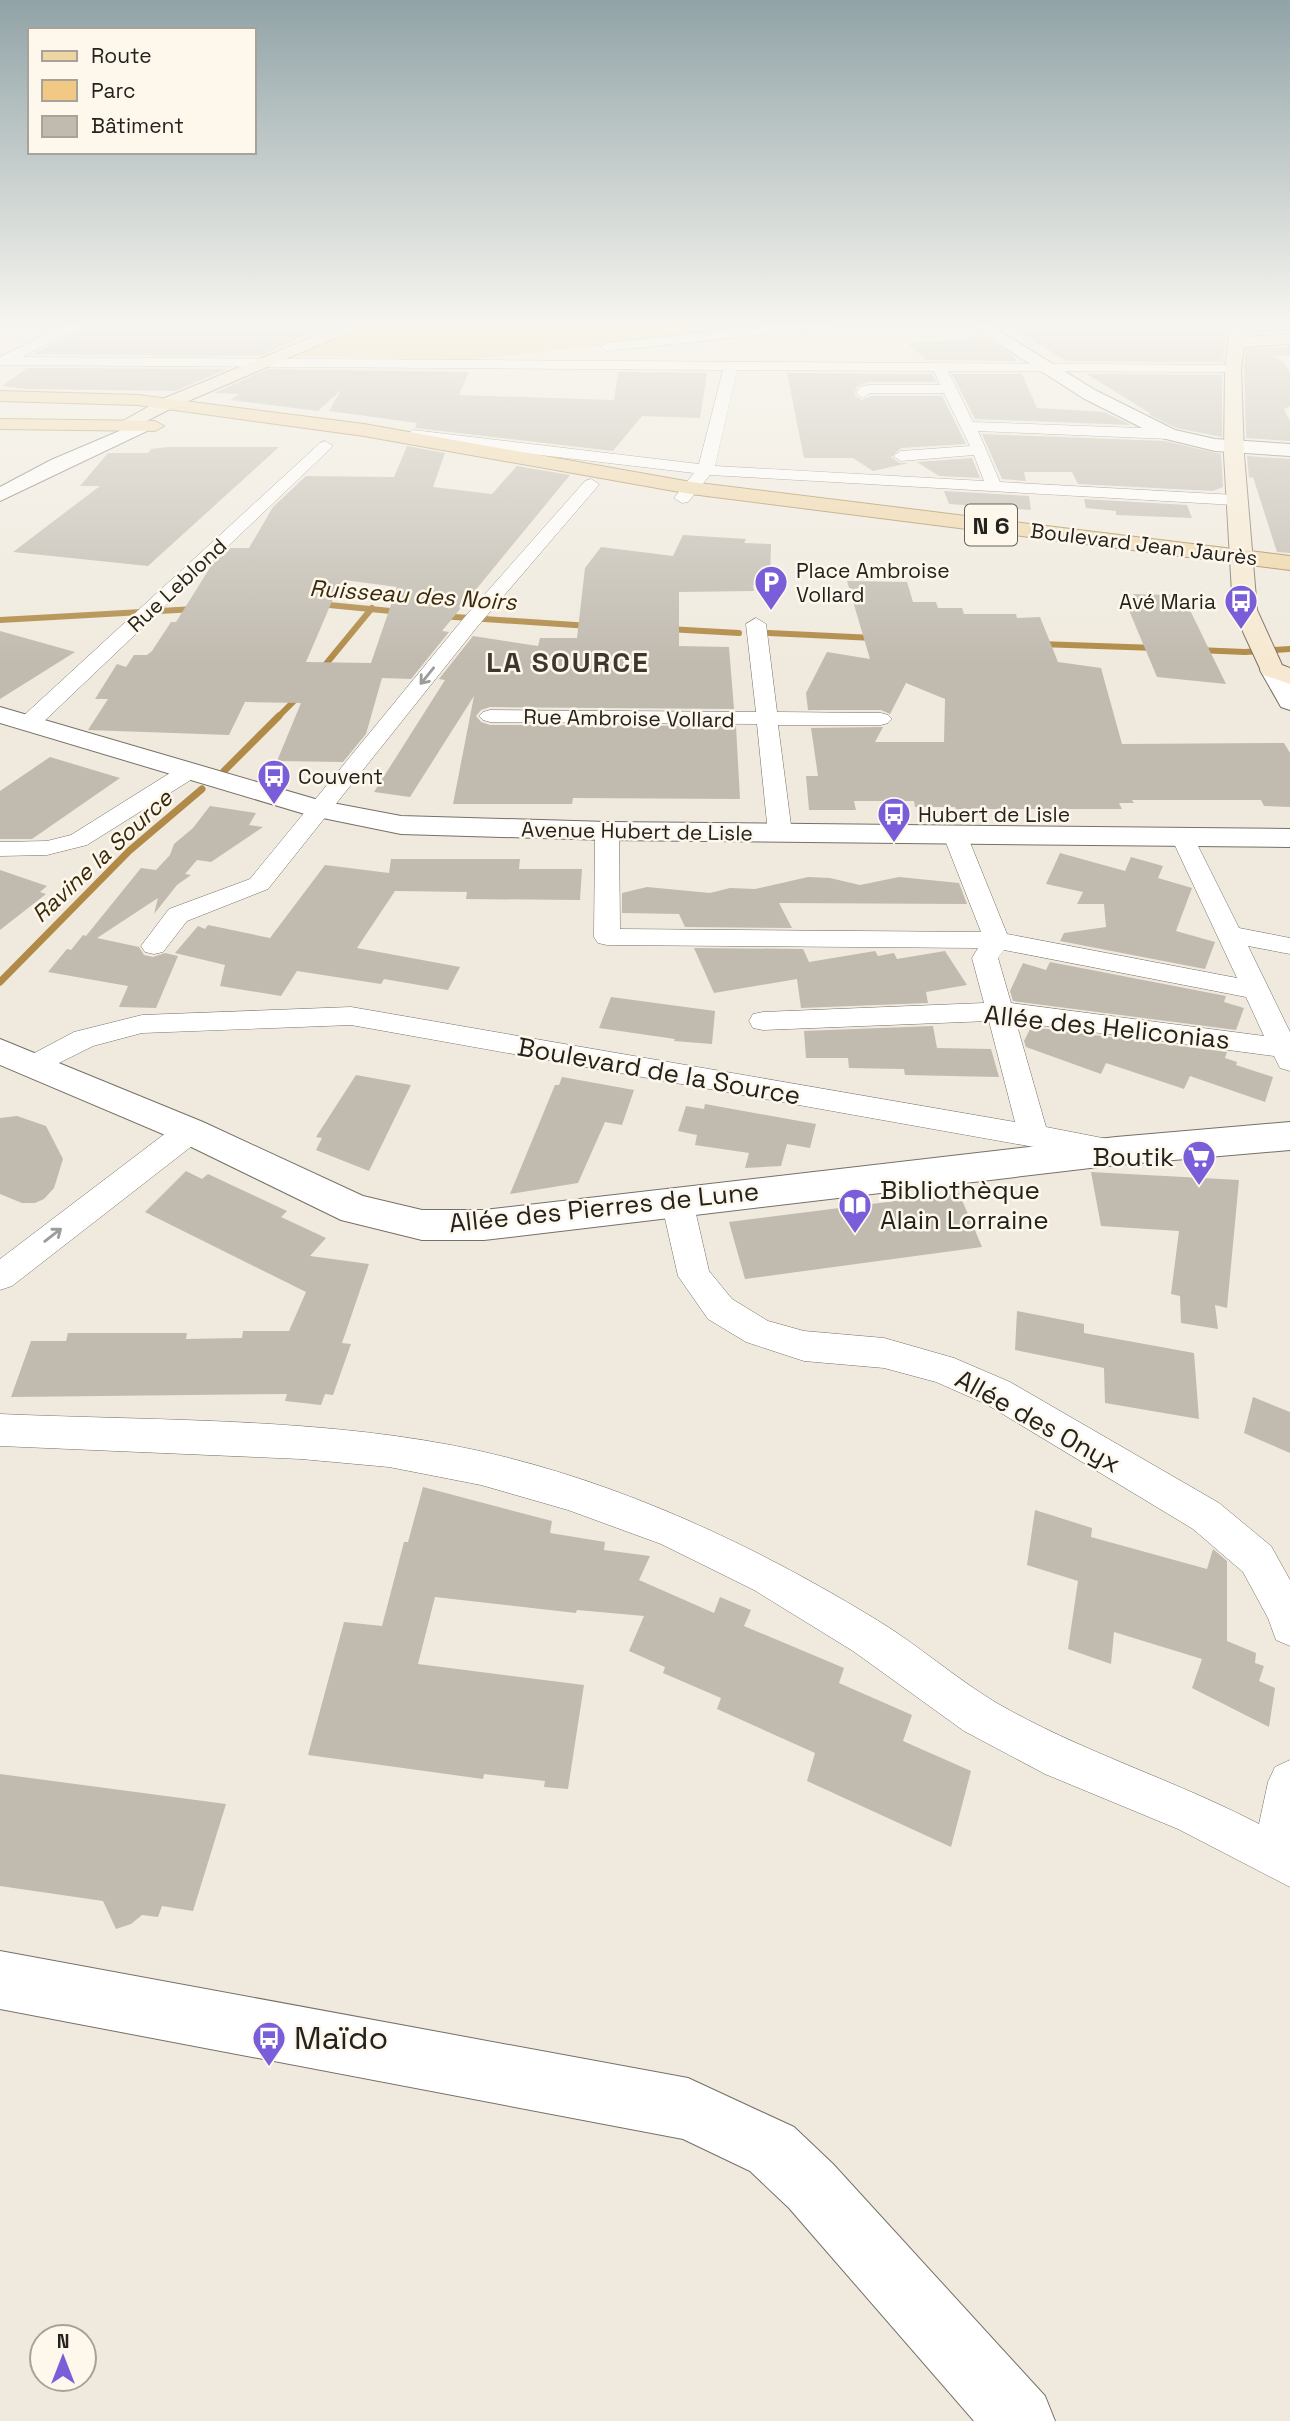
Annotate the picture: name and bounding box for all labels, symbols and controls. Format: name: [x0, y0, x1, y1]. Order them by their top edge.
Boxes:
legend: [28, 28, 256, 154]
text: Route: [91, 42, 152, 69]
text: Parc: [91, 77, 136, 104]
text: Bâtiment: [91, 112, 184, 139]
road number: N 6: [965, 504, 1017, 546]
street label: Boulevard Jean Jaurès: [1029, 517, 1259, 571]
street label: Rue Leblond: [122, 532, 232, 638]
place label: Place Ambroise Vollard: [796, 557, 950, 608]
parking icon: Place Ambroise Vollard: [752, 563, 790, 612]
water label: Ruisseau des Noirs: [309, 573, 518, 617]
bus stop icon: Avé Maria: [1222, 582, 1260, 631]
place label: Avé Maria: [1119, 588, 1216, 615]
district label: LA SOURCE: [486, 644, 650, 680]
one-way arrow: [420, 666, 435, 684]
street label: Rue Ambroise Vollard: [523, 703, 735, 733]
bus stop icon: Couvent: [255, 757, 293, 806]
place label: Couvent: [298, 763, 383, 790]
water label: Ravine la Source: [25, 782, 180, 929]
bus stop icon: Hubert de Lisle: [875, 795, 913, 844]
place label: Hubert de Lisle: [918, 801, 1070, 828]
street label: Avenue Hubert de Lisle: [521, 815, 753, 847]
street label: Allée des Heliconias: [983, 997, 1231, 1057]
street label: Boulevard de la Source: [515, 1029, 803, 1113]
supermarket icon: Boutik: [1180, 1138, 1218, 1187]
place label: Boutik: [1093, 1140, 1174, 1174]
place label: Bibliothèque Alain Lorraine: [880, 1173, 1049, 1237]
street label: Allée des Pierres de Lune: [447, 1174, 761, 1240]
library icon: Bibliothèque Alain Lorraine: [836, 1186, 874, 1235]
one-way arrow: [44, 1228, 62, 1243]
street label: Allée des Onyx: [949, 1362, 1127, 1480]
place label: Maïdo: [294, 2018, 388, 2058]
bus stop icon: Maïdo: [250, 2019, 288, 2068]
north arrow: [28, 2323, 98, 2393]
text: N: [57, 2329, 69, 2354]

